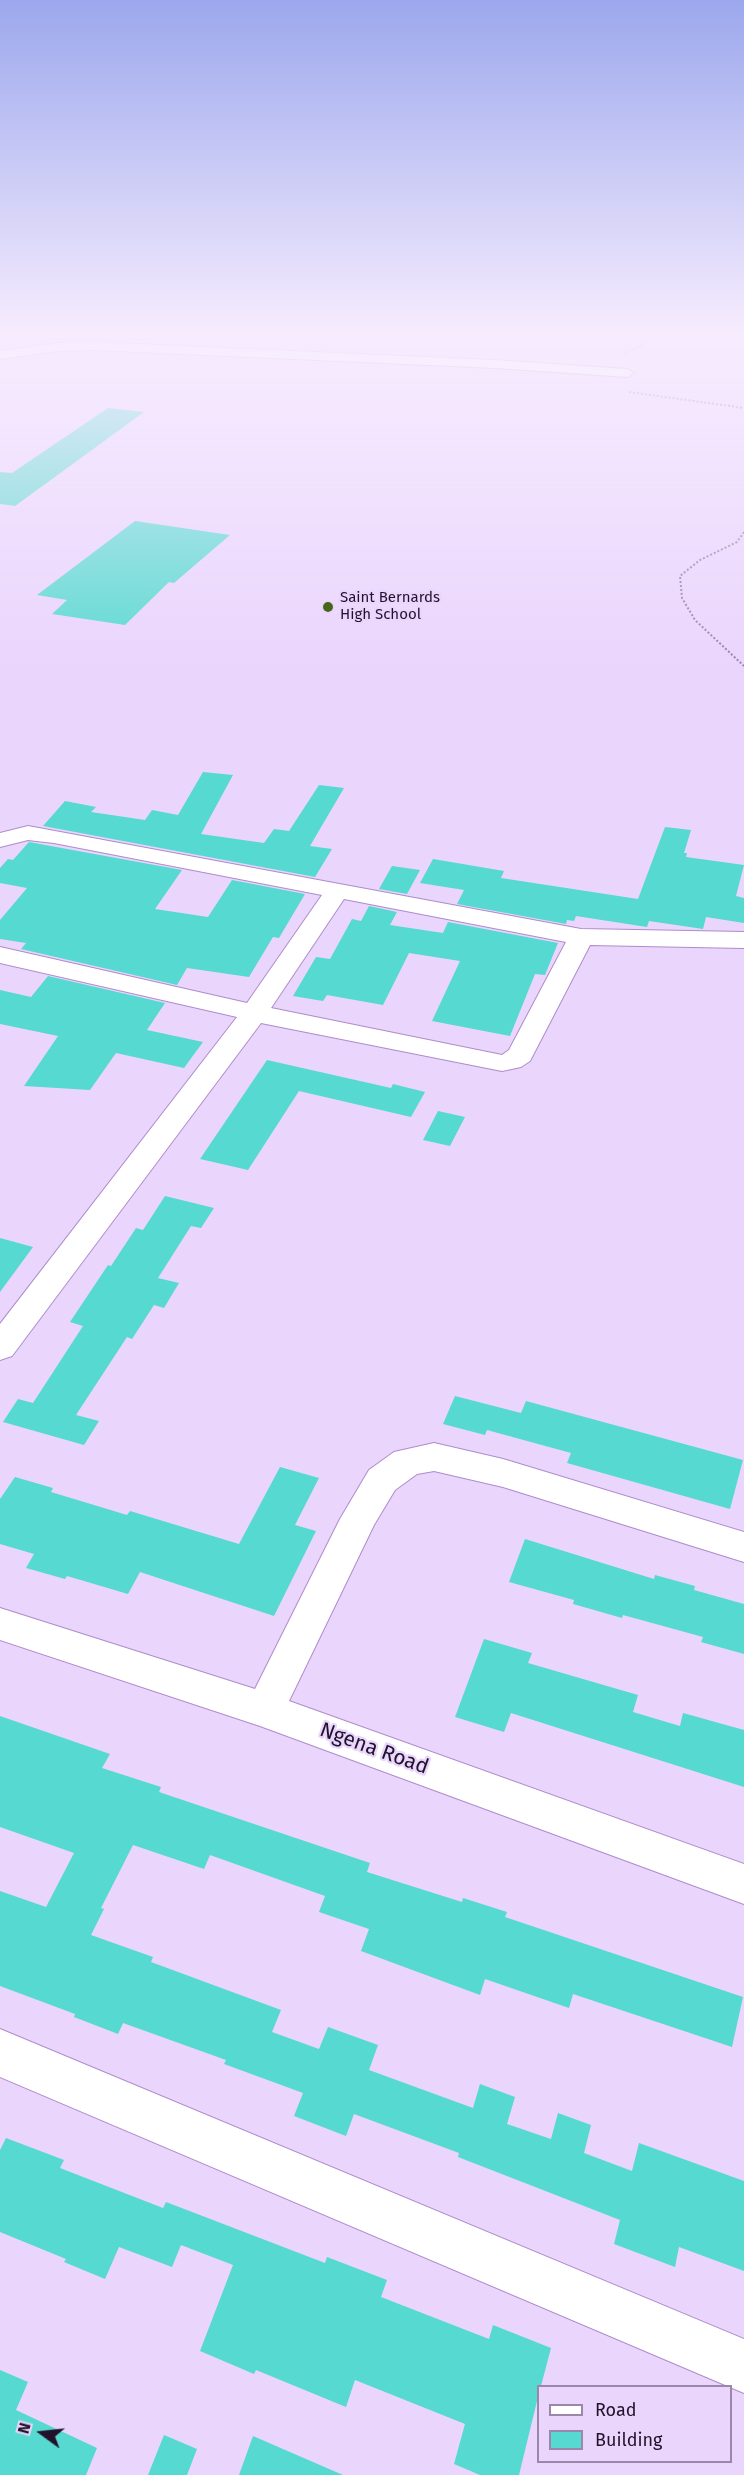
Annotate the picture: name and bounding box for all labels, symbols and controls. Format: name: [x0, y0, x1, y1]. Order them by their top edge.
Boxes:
place label: Saint Bernards High School: [340, 589, 440, 624]
marker: Saint Bernards High School: [321, 600, 335, 614]
street label: Ngena Road: [316, 1718, 432, 1780]
legend: [537, 2385, 732, 2463]
text: Road: [595, 2399, 637, 2421]
north arrow: [12, 2403, 72, 2463]
text: N: [14, 2421, 35, 2436]
text: Building: [595, 2429, 662, 2451]

